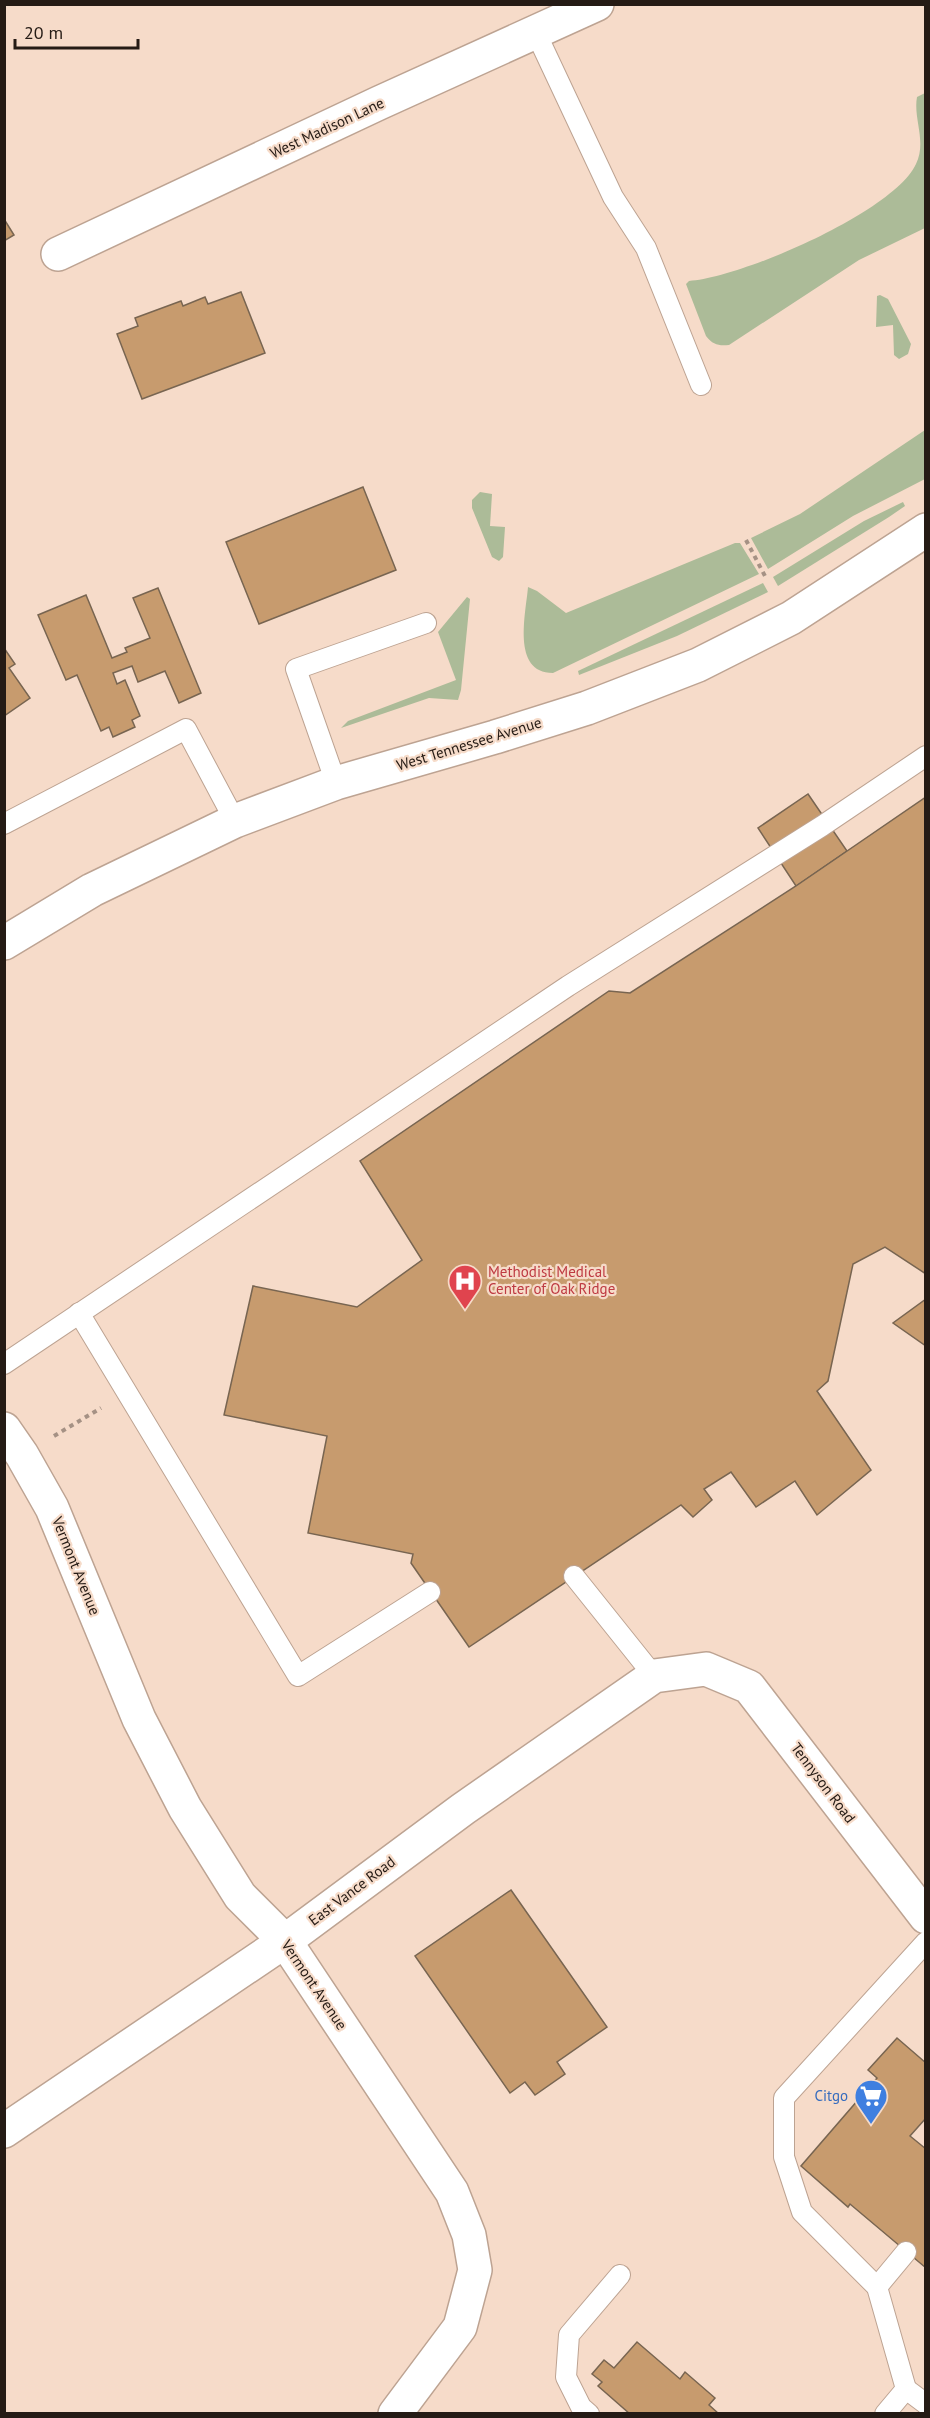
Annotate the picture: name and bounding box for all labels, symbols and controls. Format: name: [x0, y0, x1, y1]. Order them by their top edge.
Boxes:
scale bar: [15, 12, 138, 50]
text: 20 m: [24, 21, 63, 44]
street label: West Madison Lane: [267, 93, 387, 162]
street label: West Tennessee Avenue: [394, 712, 544, 775]
place label: Methodist Medical Center of Oak Ridge: [488, 1262, 615, 1298]
hospital icon: Methodist Medical Center of Oak Ridge: [447, 1263, 483, 1310]
street label: Vermont Avenue: [48, 1513, 105, 1618]
street label: Tennyson Road: [787, 1739, 860, 1827]
street label: East Vance Road: [305, 1852, 399, 1929]
street label: Vermont Avenue: [277, 1935, 351, 2033]
supermarket icon: Citgo: [853, 2078, 889, 2125]
place label: Citgo: [814, 2086, 848, 2105]

